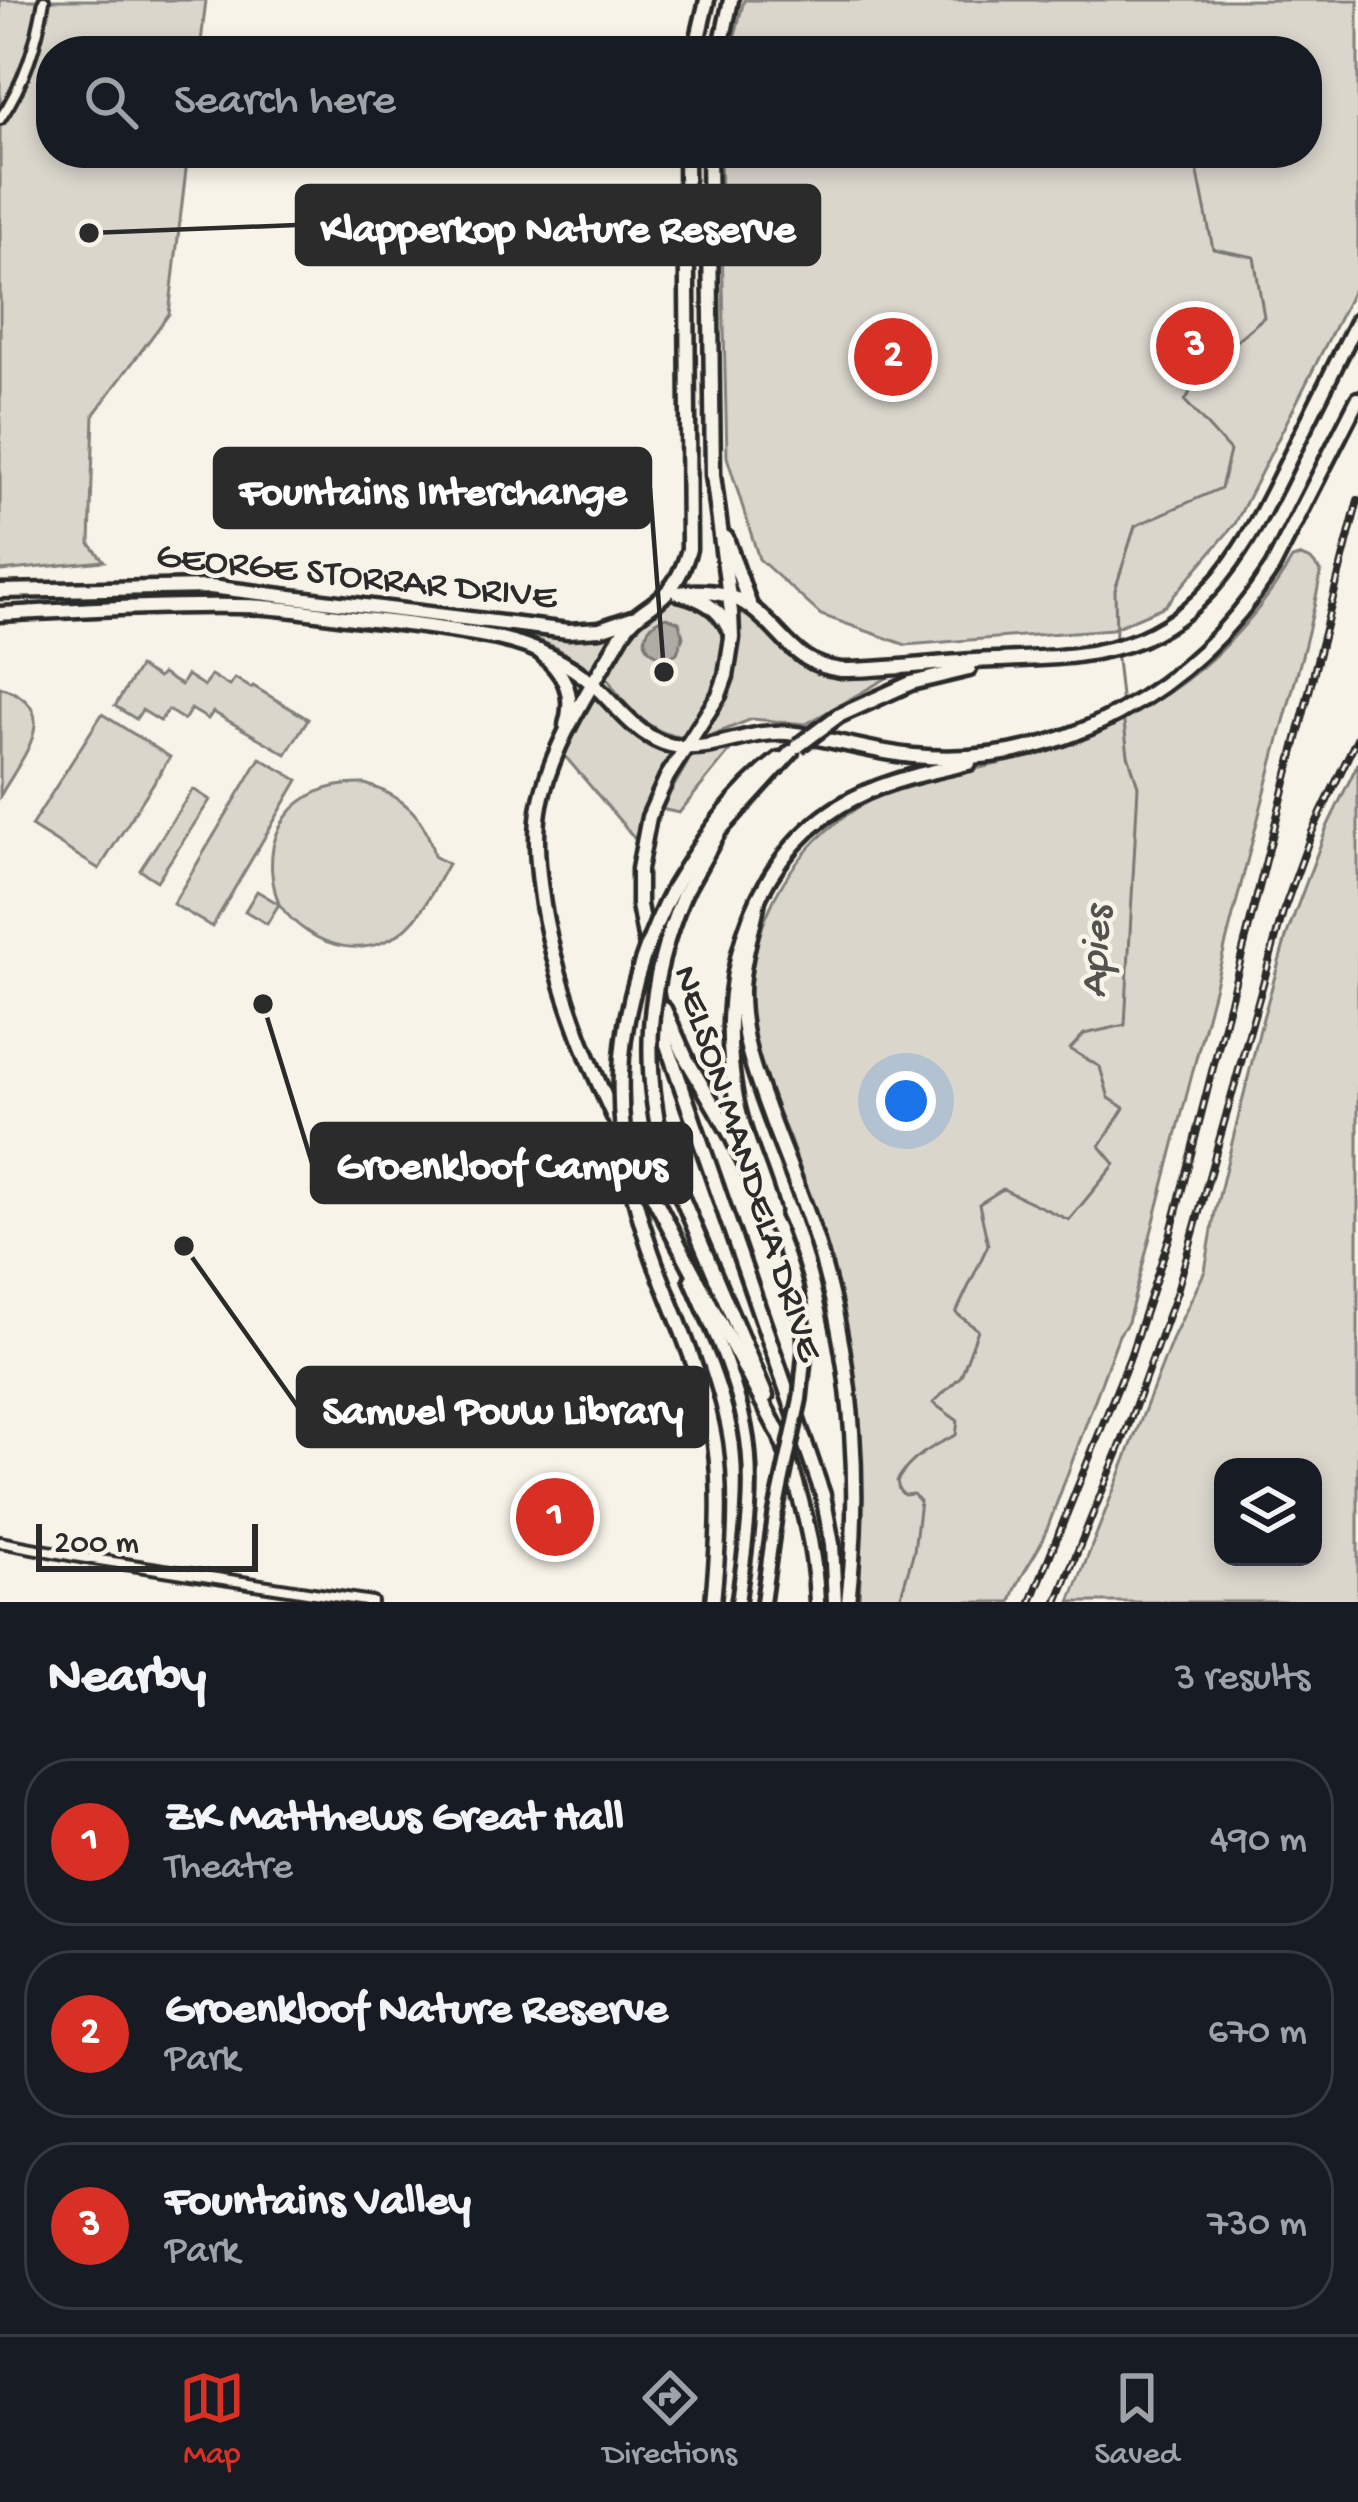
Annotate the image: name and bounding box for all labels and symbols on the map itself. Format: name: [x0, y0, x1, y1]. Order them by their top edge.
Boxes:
callout: Klapperkop Nature Reserve: [297, 186, 819, 264]
text: Klapperkop Nature Reserve: [320, 208, 797, 257]
pin: 3: [1156, 301, 1234, 391]
pin: 2: [854, 312, 932, 402]
callout: Fountains Interchange: [215, 449, 650, 527]
text: Fountains Interchange: [237, 471, 628, 520]
street label: GEORGE STORRAR DRIVE: [154, 535, 560, 623]
water label: Apies: [1072, 901, 1126, 999]
street label: NELSON MANDELA DRIVE: [659, 960, 831, 1369]
your location: [876, 1071, 936, 1131]
callout: Groenkloof Campus: [312, 1124, 691, 1202]
text: Groenkloof Campus: [337, 1145, 670, 1194]
callout: Samuel Pouw Library: [298, 1368, 707, 1446]
text: Samuel Pouw Library: [323, 1390, 684, 1439]
pin: 1: [516, 1472, 594, 1562]
scale bar: [36, 1518, 258, 1571]

